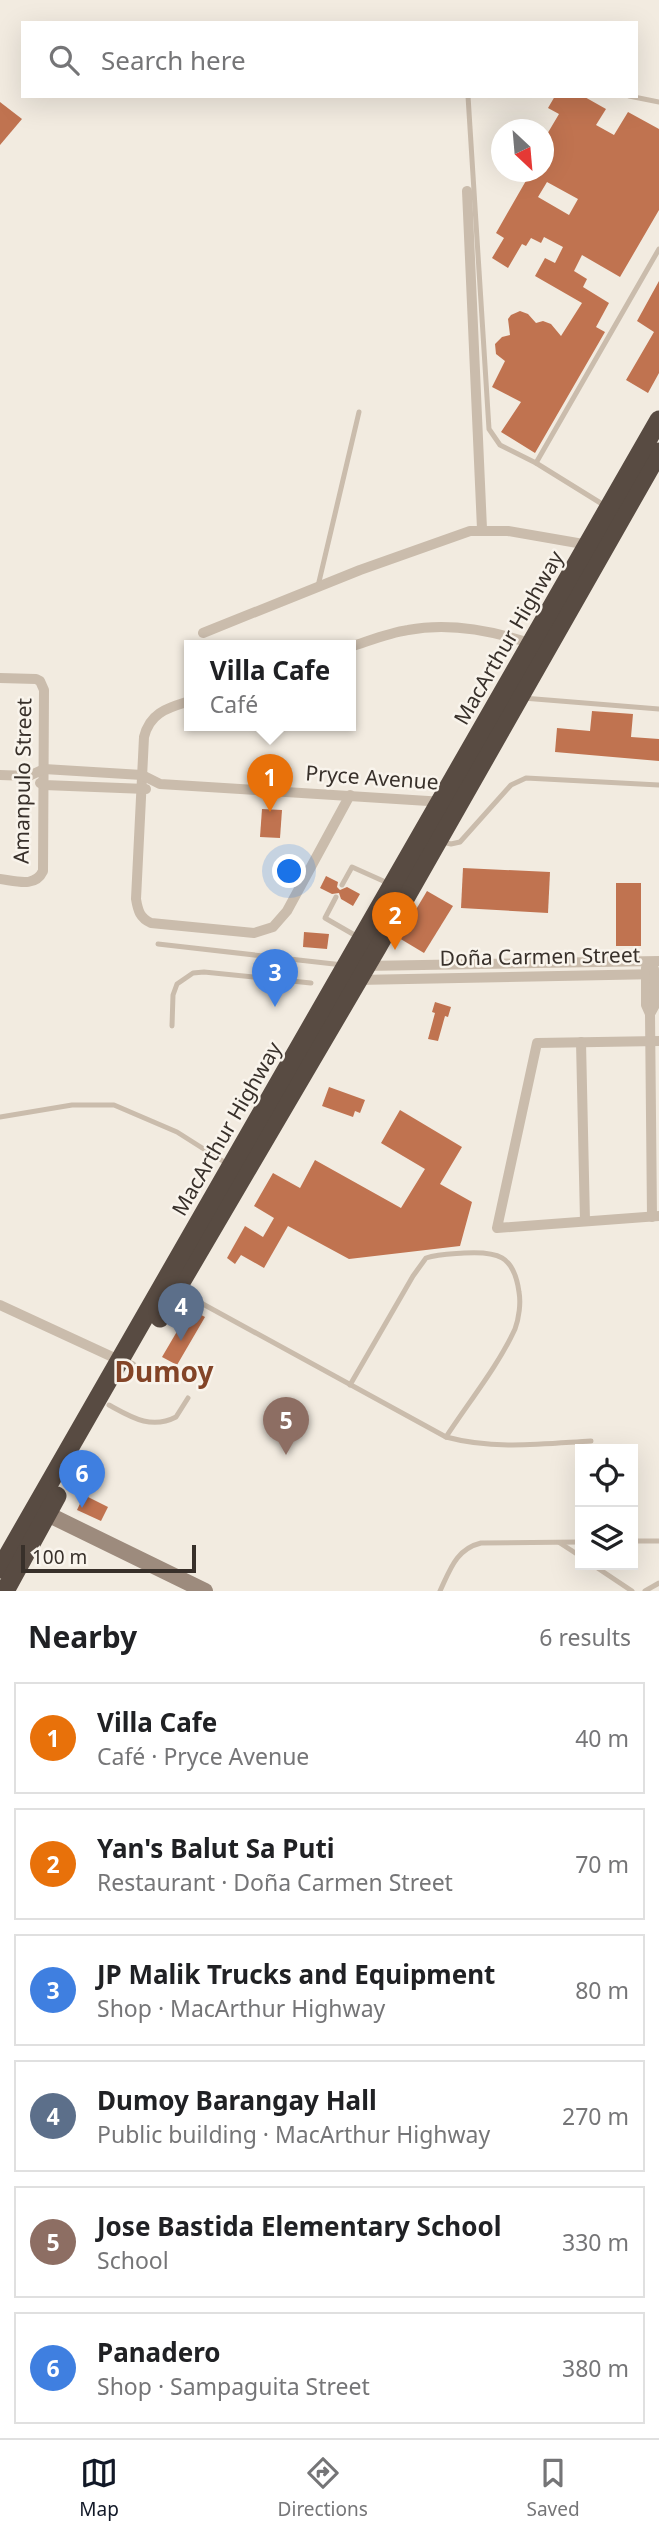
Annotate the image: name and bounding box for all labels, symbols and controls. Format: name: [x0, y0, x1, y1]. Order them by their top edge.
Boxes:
search box: [21, 21, 638, 98]
icon: search: [45, 41, 83, 79]
text: Search here: [101, 42, 246, 78]
north arrow: [491, 119, 554, 182]
street label: MacArthur Highway: [447, 545, 570, 730]
popup: [184, 640, 356, 731]
text: Villa Cafe: [210, 652, 330, 688]
text: Café: [210, 688, 258, 720]
street label: Amanpulo Street: [7, 697, 37, 864]
pin: 1: [247, 754, 293, 812]
street label: Pryce Avenue: [305, 758, 439, 796]
your location: [272, 854, 306, 888]
pin: 2: [372, 892, 418, 950]
street label: Doña Carmen Street: [439, 940, 641, 972]
pin: 3: [252, 949, 298, 1007]
street label: MacArthur Highway: [165, 1036, 288, 1221]
pin: 4: [158, 1283, 204, 1341]
district label: Dumoy: [115, 1352, 213, 1390]
pin: 5: [263, 1397, 309, 1455]
map controls: [575, 1444, 638, 1570]
button: locate: [575, 1444, 638, 1507]
pin: 6: [59, 1450, 105, 1508]
button: layers: [575, 1507, 638, 1570]
scale bar: [21, 1542, 196, 1574]
text: 100 m: [32, 1544, 87, 1570]
text: Nearby: [28, 1616, 137, 1657]
text: 6 results: [539, 1621, 631, 1653]
text: Villa Cafe: [97, 1704, 217, 1740]
text: 1: [46, 1722, 60, 1754]
text: 40 m: [575, 1722, 629, 1754]
text: Café · Pryce Avenue: [97, 1740, 309, 1772]
text: Yan's Balut Sa Puti: [97, 1830, 334, 1866]
text: 2: [46, 1848, 60, 1880]
text: 70 m: [575, 1848, 629, 1880]
text: Restaurant · Doña Carmen Street: [97, 1866, 453, 1898]
text: JP Malik Trucks and Equipment: [97, 1956, 495, 1992]
text: 3: [46, 1974, 60, 2006]
text: 80 m: [575, 1974, 629, 2006]
text: Shop · MacArthur Highway: [97, 1992, 385, 2024]
text: Dumoy Barangay Hall: [97, 2082, 377, 2118]
text: 4: [46, 2100, 60, 2132]
text: 270 m: [562, 2100, 629, 2132]
text: Public building · MacArthur Highway: [97, 2118, 490, 2150]
text: Jose Bastida Elementary School: [97, 2208, 502, 2244]
text: 5: [46, 2226, 60, 2258]
text: 330 m: [562, 2226, 629, 2258]
text: School: [97, 2244, 169, 2276]
text: Panadero: [97, 2334, 221, 2370]
text: 6: [46, 2352, 60, 2384]
text: 380 m: [562, 2352, 629, 2384]
text: Shop · Sampaguita Street: [97, 2370, 370, 2402]
tab: Map: [79, 2454, 119, 2522]
tab: Directions: [278, 2454, 368, 2522]
tab: Saved: [526, 2454, 580, 2522]

